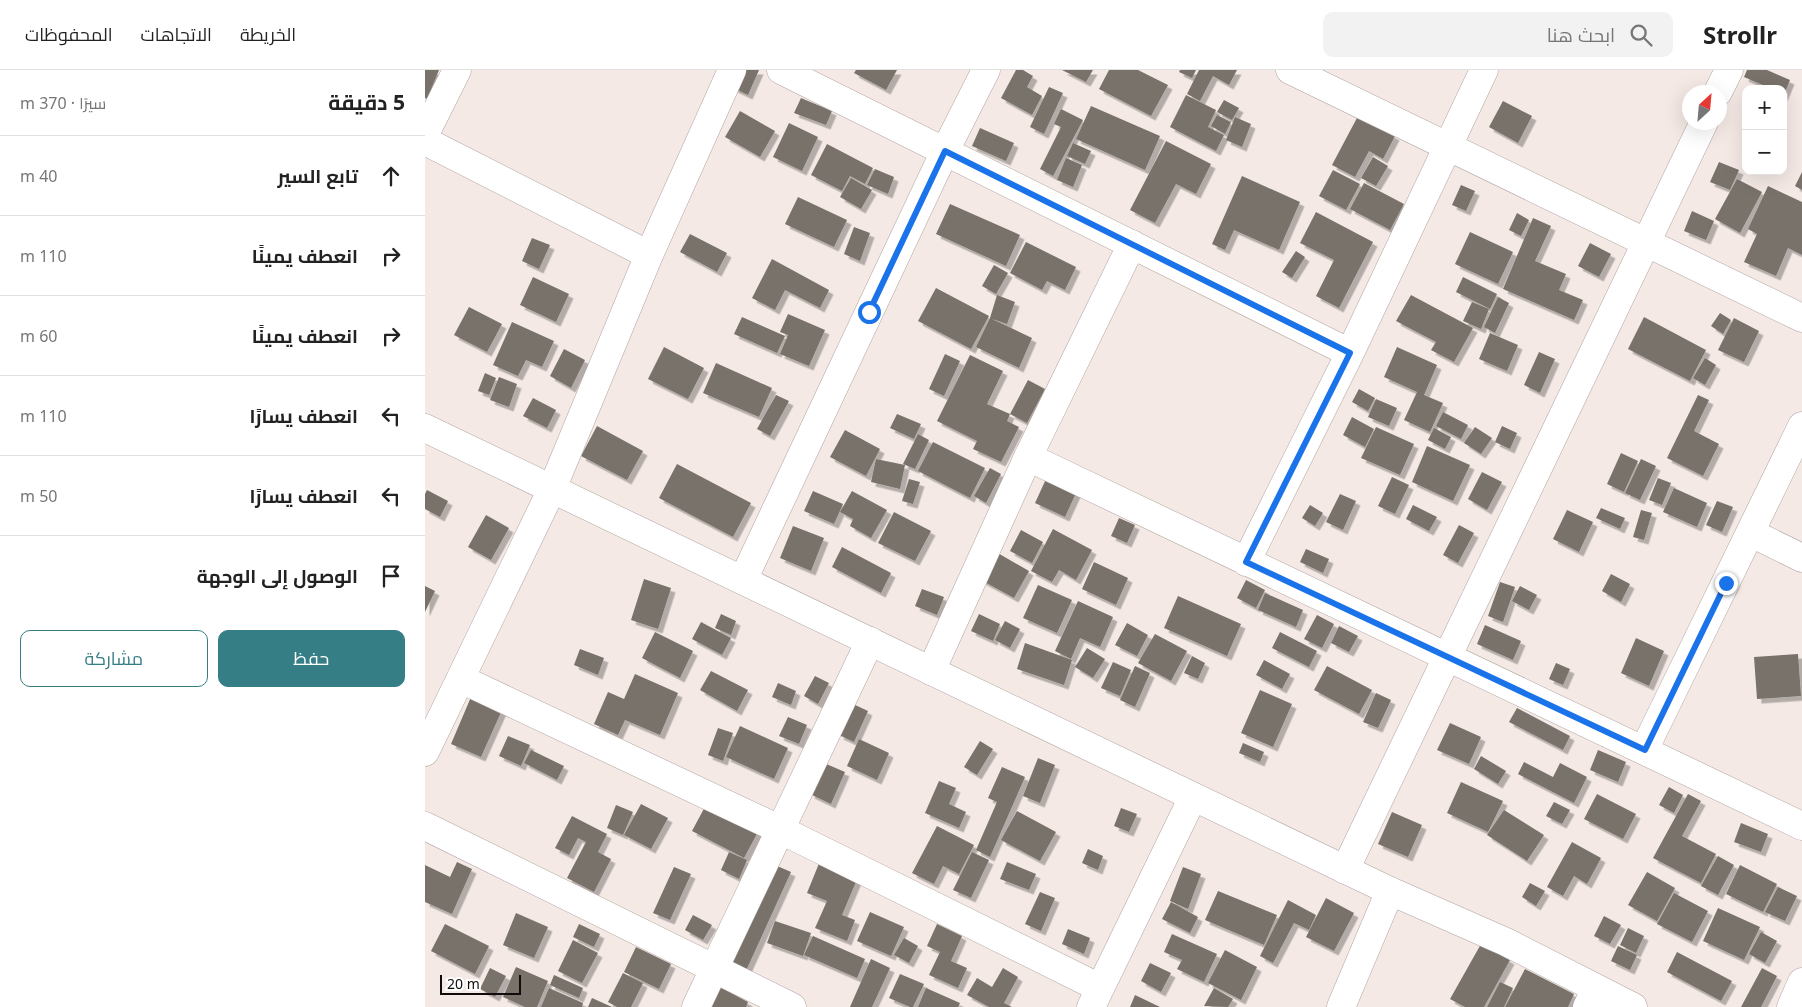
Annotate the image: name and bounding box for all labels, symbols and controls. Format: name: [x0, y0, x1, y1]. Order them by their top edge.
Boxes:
search box: [1323, 12, 1673, 57]
text: Strollr: [1703, 18, 1777, 51]
icon: search: [1627, 21, 1655, 49]
text: المحفوظات: [25, 22, 113, 46]
text: الاتجاهات: [141, 22, 212, 46]
text: الخريطة: [240, 22, 296, 46]
text: ابحث هنا: [1547, 22, 1615, 48]
north arrow: [1682, 85, 1727, 130]
map controls: [1742, 85, 1787, 175]
button: +: [1742, 85, 1787, 130]
text: 5 دقيقة: [328, 88, 405, 116]
text: سيرًا · 370 m: [20, 92, 106, 114]
button: −: [1742, 130, 1787, 175]
icon: ahead: [377, 162, 405, 190]
text: تابع السير: [278, 163, 358, 189]
text: 40 m: [20, 165, 57, 187]
icon: right: [377, 242, 405, 270]
text: انعطف يمينًا: [252, 243, 358, 269]
text: 110 m: [20, 245, 67, 267]
route start: [858, 301, 881, 324]
icon: right: [377, 322, 405, 350]
text: انعطف يمينًا: [252, 323, 358, 349]
text: 60 m: [20, 325, 57, 347]
icon: left: [377, 402, 405, 430]
text: انعطف يسارًا: [249, 403, 358, 429]
text: 110 m: [20, 405, 67, 427]
icon: left: [377, 482, 405, 510]
text: انعطف يسارًا: [249, 483, 358, 509]
text: 50 m: [20, 485, 57, 507]
icon: arrive: [377, 562, 405, 590]
text: الوصول إلى الوجهة: [197, 563, 358, 589]
route end: [1715, 572, 1738, 595]
button: مشاركة: [20, 630, 208, 687]
button: حفظ: [218, 630, 405, 687]
scale bar: [440, 972, 521, 995]
text: 20 m: [447, 974, 480, 993]

